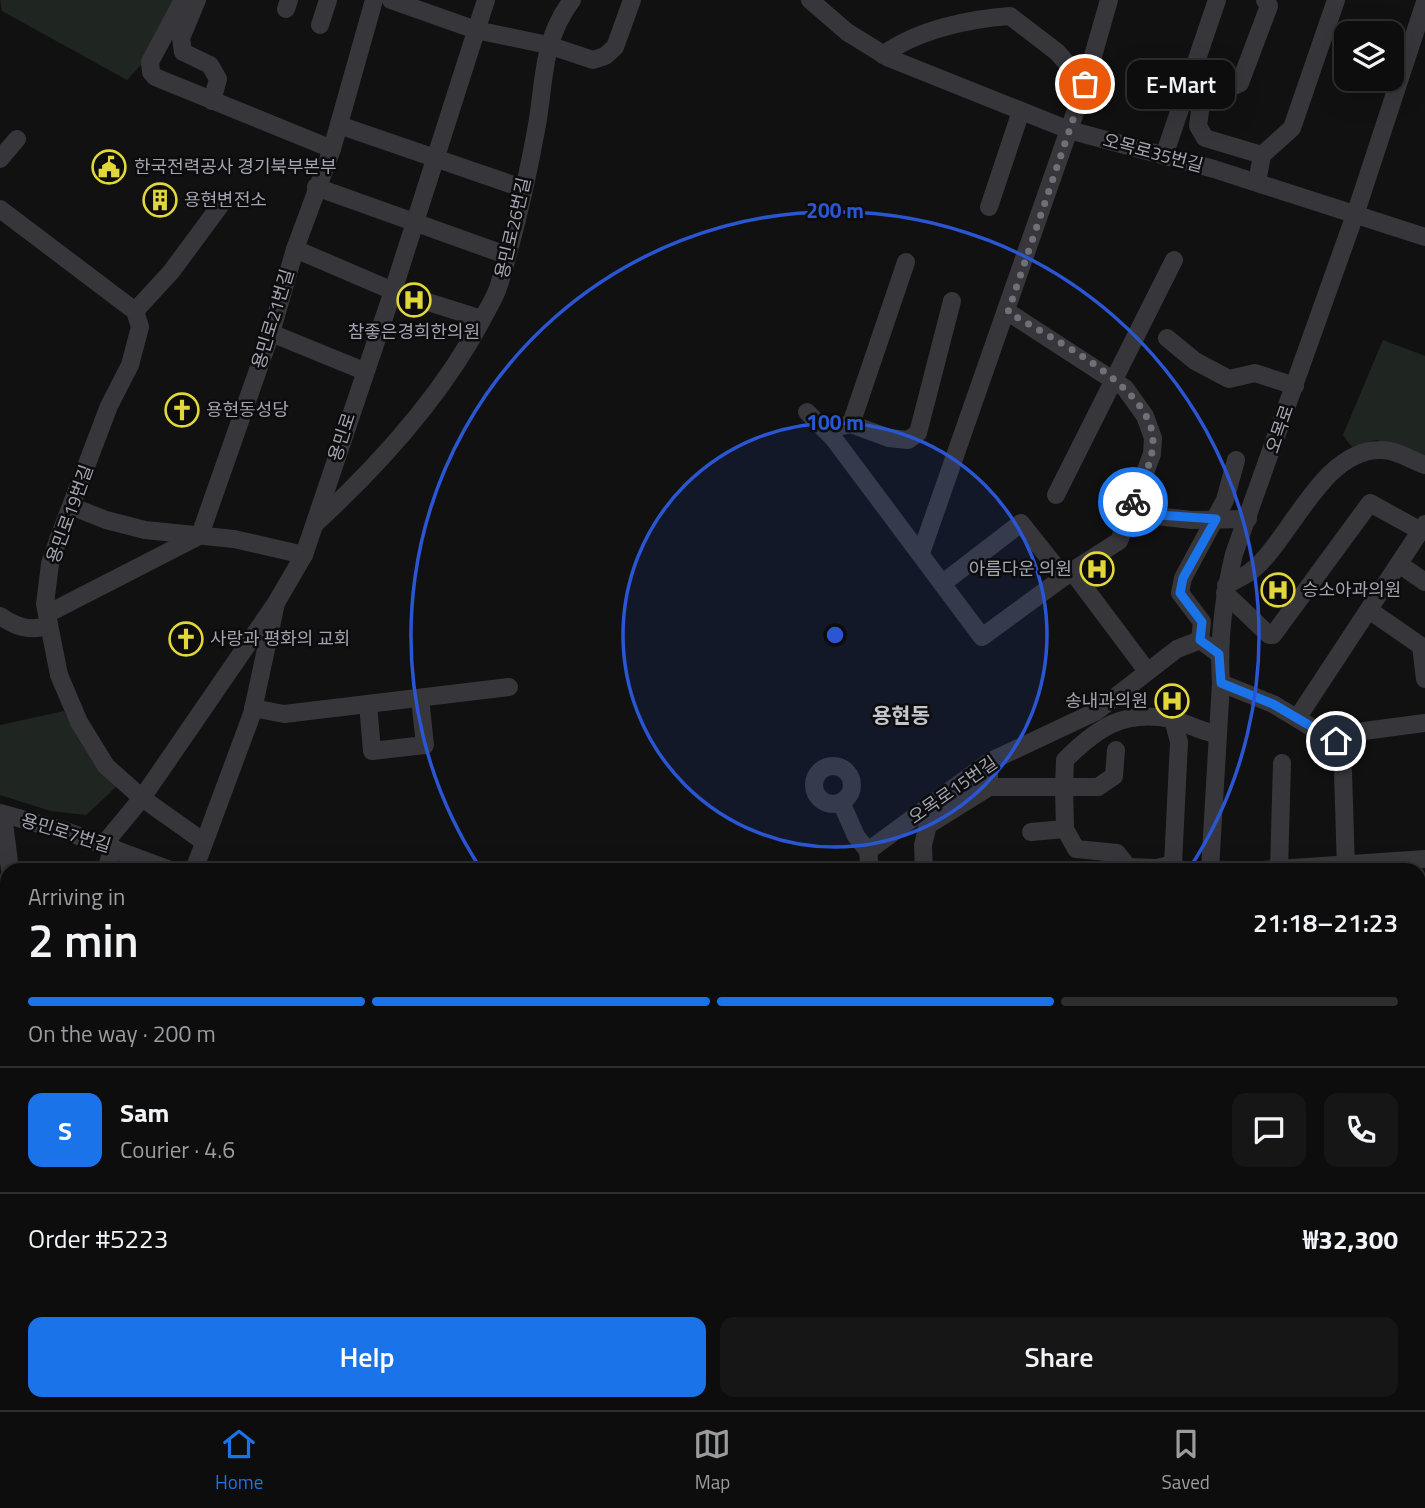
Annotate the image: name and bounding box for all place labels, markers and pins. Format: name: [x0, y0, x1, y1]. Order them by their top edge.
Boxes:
pin: [1055, 54, 1115, 114]
callout: E-Mart: [1127, 60, 1236, 108]
public building icon: 한국전력공사 경기북부본부: [90, 148, 128, 186]
place label: 한국전력공사 경기북부본부: [134, 153, 337, 180]
building icon: 용현변전소: [141, 181, 179, 219]
place label: 용현변전소: [184, 186, 267, 213]
hospital icon: 참좋은경희한의원: [395, 281, 433, 319]
place label: 참좋은경희한의원: [348, 318, 480, 345]
church icon: 용현동성당: [163, 391, 201, 429]
place label: 용현동성당: [206, 396, 289, 423]
hospital icon: 아름다운 의원: [1078, 550, 1116, 588]
place label: 아름다운 의원: [969, 555, 1072, 582]
hospital icon: 승소아과의원: [1259, 571, 1297, 609]
place label: 승소아과의원: [1302, 576, 1401, 603]
church icon: 사랑과 평화의 교회: [167, 620, 205, 658]
centre of rings: [823, 623, 847, 647]
place label: 사랑과 평화의 교회: [210, 625, 350, 652]
hospital icon: 송내과의원: [1153, 682, 1191, 720]
place label: 송내과의원: [1065, 687, 1148, 714]
pin: [1306, 711, 1366, 771]

